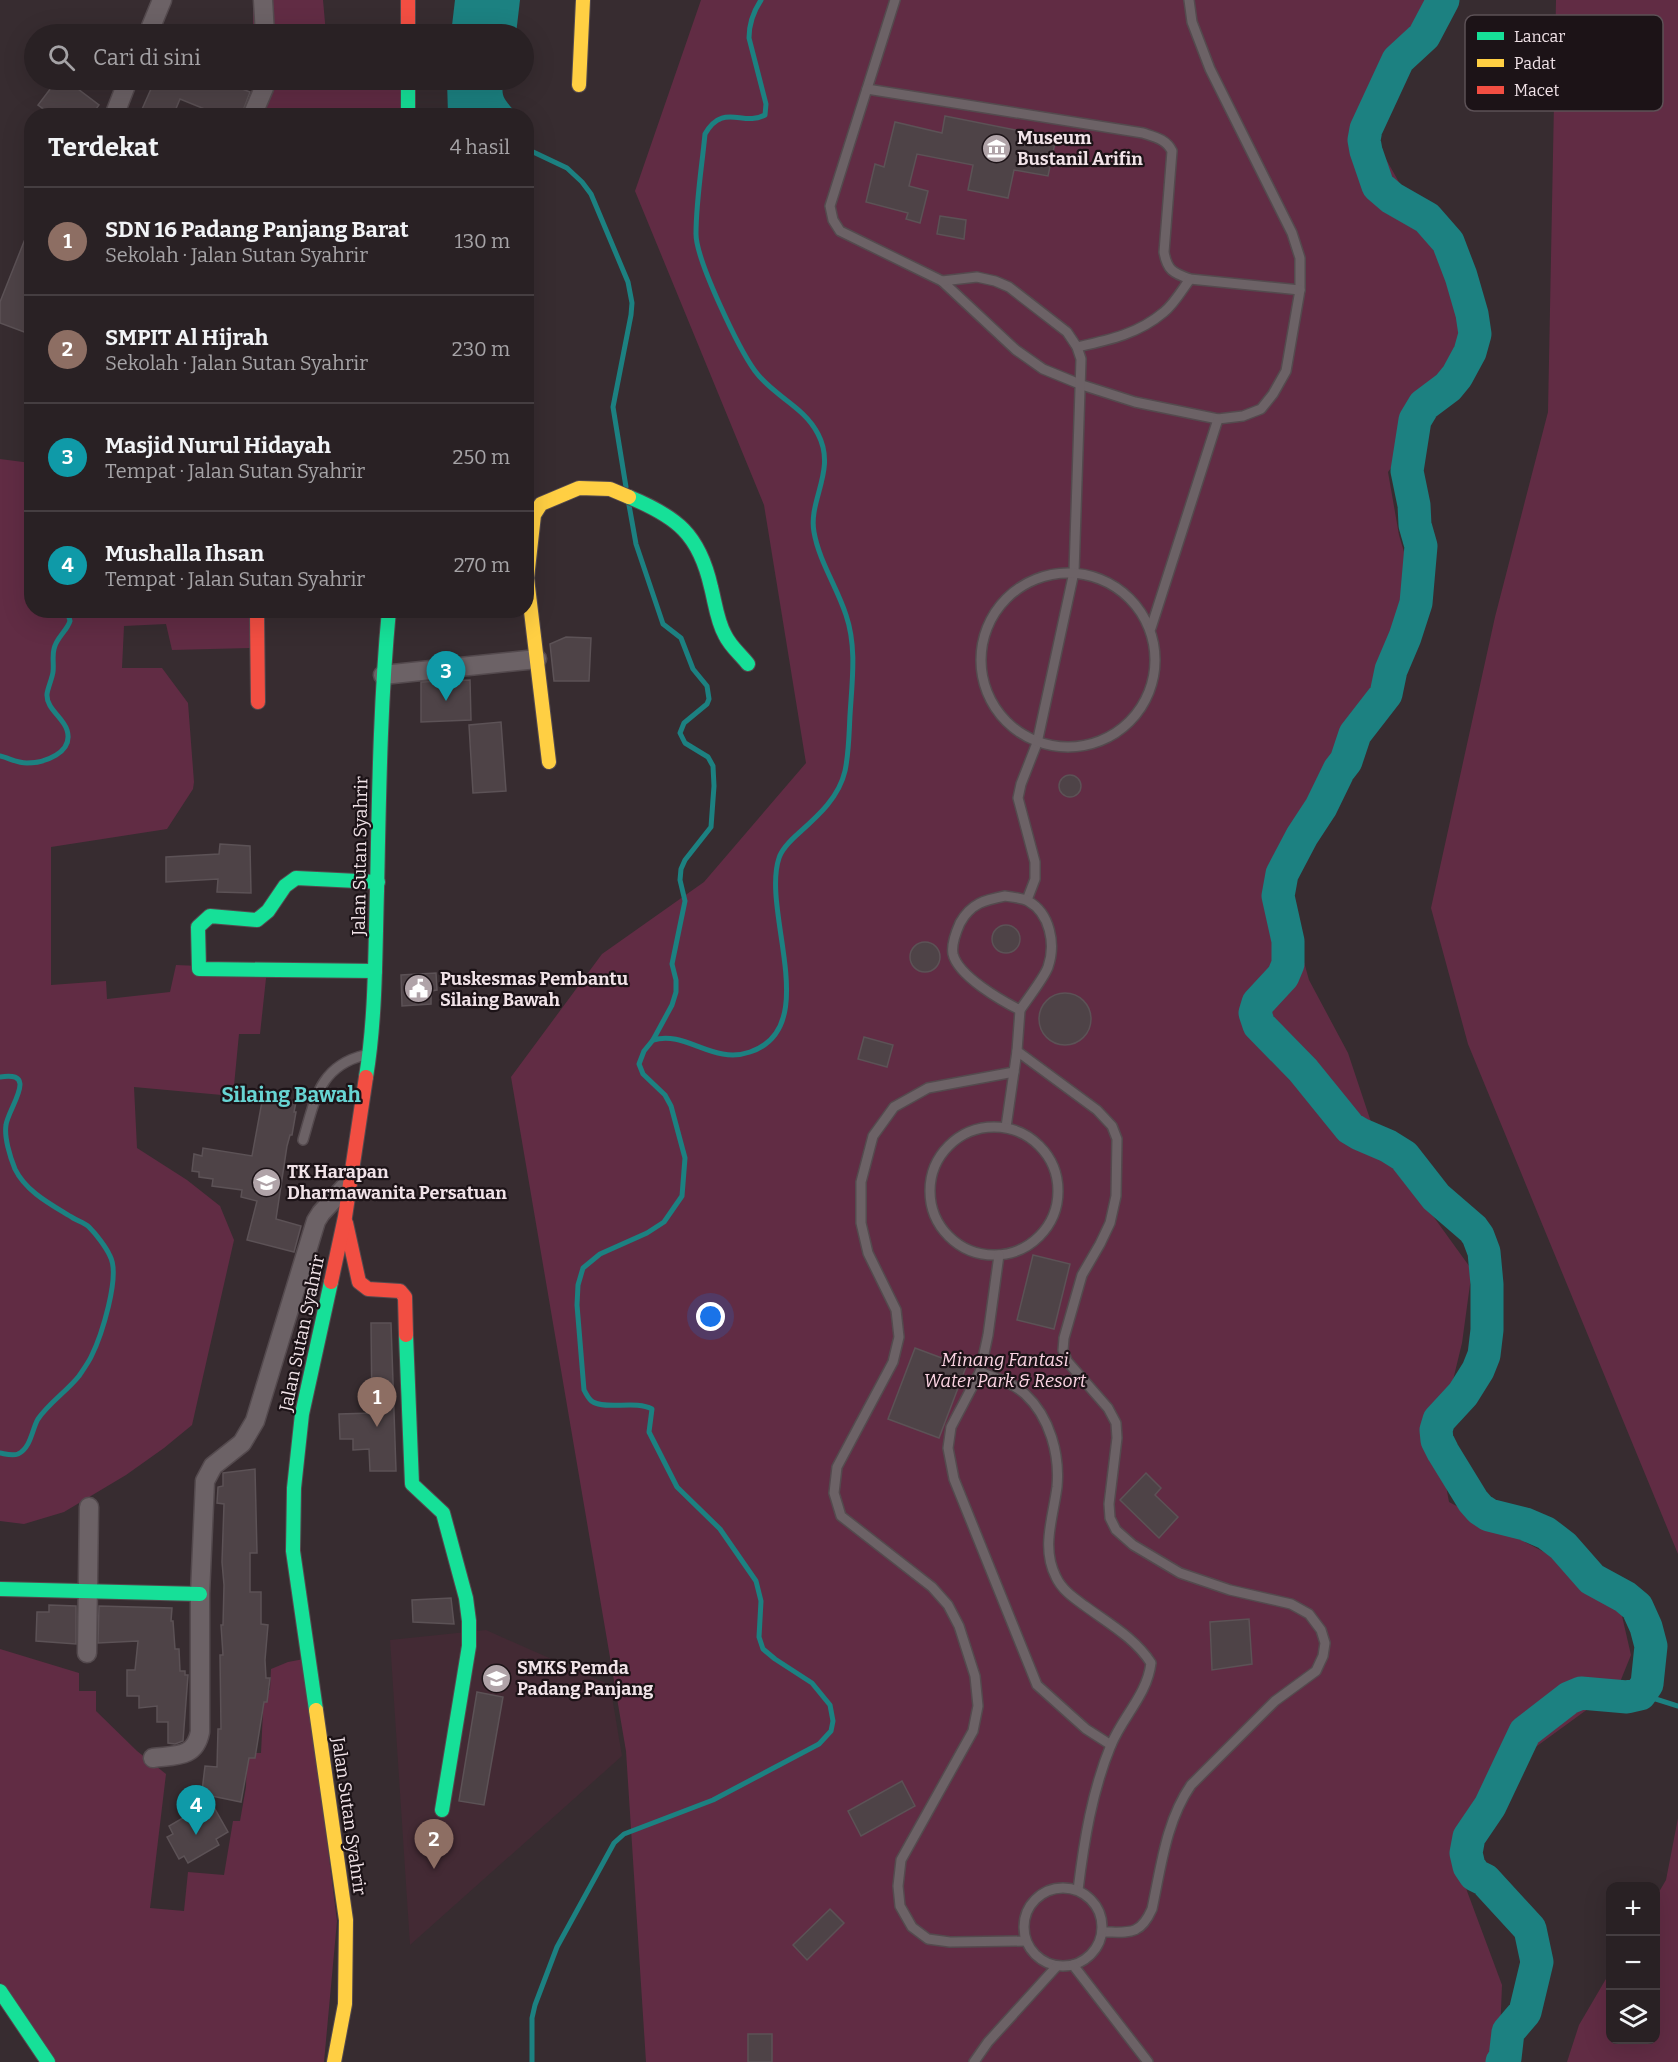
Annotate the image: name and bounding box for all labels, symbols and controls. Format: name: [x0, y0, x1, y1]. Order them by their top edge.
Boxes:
legend: [1465, 15, 1663, 111]
search box: [24, 24, 534, 90]
text: Lancar: [1514, 27, 1565, 46]
icon: search: [45, 41, 78, 74]
text: Cari di sini: [93, 44, 201, 71]
text: Padat: [1514, 54, 1556, 73]
text: Macet: [1514, 81, 1559, 100]
place label: Museum Bustanil Arifin: [1017, 127, 1143, 170]
text: Terdekat: [48, 132, 159, 163]
museum icon: Museum Bustanil Arifin: [980, 132, 1012, 164]
text: 4 hasil: [450, 135, 510, 159]
text: SDN 16 Padang Panjang Barat: [105, 216, 409, 243]
text: 1: [63, 229, 72, 253]
text: 130 m: [455, 229, 510, 253]
text: Sekolah · Jalan Sutan Syahrir: [105, 243, 368, 267]
text: SMPIT Al Hijrah: [105, 324, 268, 351]
text: 2: [62, 337, 73, 361]
text: 230 m: [452, 337, 510, 361]
text: Sekolah · Jalan Sutan Syahrir: [105, 351, 368, 375]
text: Masjid Nurul Hidayah: [105, 432, 331, 459]
text: 3: [62, 445, 73, 469]
text: 250 m: [453, 445, 510, 469]
text: Tempat · Jalan Sutan Syahrir: [105, 459, 365, 483]
text: Mushalla Ihsan: [105, 540, 264, 567]
text: 4: [61, 553, 74, 577]
text: 270 m: [454, 553, 510, 577]
text: Tempat · Jalan Sutan Syahrir: [105, 567, 365, 591]
pin: 3: [426, 652, 466, 701]
street label: Jalan Sutan Syahrir: [348, 776, 372, 937]
place label: Puskesmas Pembantu Silaing Bawah: [440, 968, 629, 1011]
public building icon: Puskesmas Pembantu Silaing Bawah: [403, 973, 435, 1005]
district label: Silaing Bawah: [221, 1082, 362, 1108]
place label: TK Harapan Dharmawanita Persatuan: [287, 1161, 507, 1204]
school or university icon: TK Harapan Dharmawanita Persatuan: [250, 1166, 282, 1198]
street label: Jalan Sutan Syahrir: [274, 1253, 329, 1414]
your location: [696, 1302, 725, 1331]
park label: Minang Fantasi Water Park & Resort: [924, 1349, 1087, 1392]
pin: 1: [358, 1378, 397, 1427]
place label: SMKS Pemda Padang Panjang: [517, 1657, 654, 1700]
school or university icon: SMKS Pemda Padang Panjang: [480, 1662, 512, 1694]
street label: Jalan Sutan Syahrir: [327, 1735, 371, 1897]
pin: 4: [176, 1786, 216, 1835]
pin: 2: [414, 1820, 454, 1869]
map controls: [1606, 1882, 1660, 2044]
button: +: [1606, 1882, 1660, 1936]
button: −: [1606, 1936, 1660, 1990]
button: layers: [1606, 1990, 1660, 2044]

